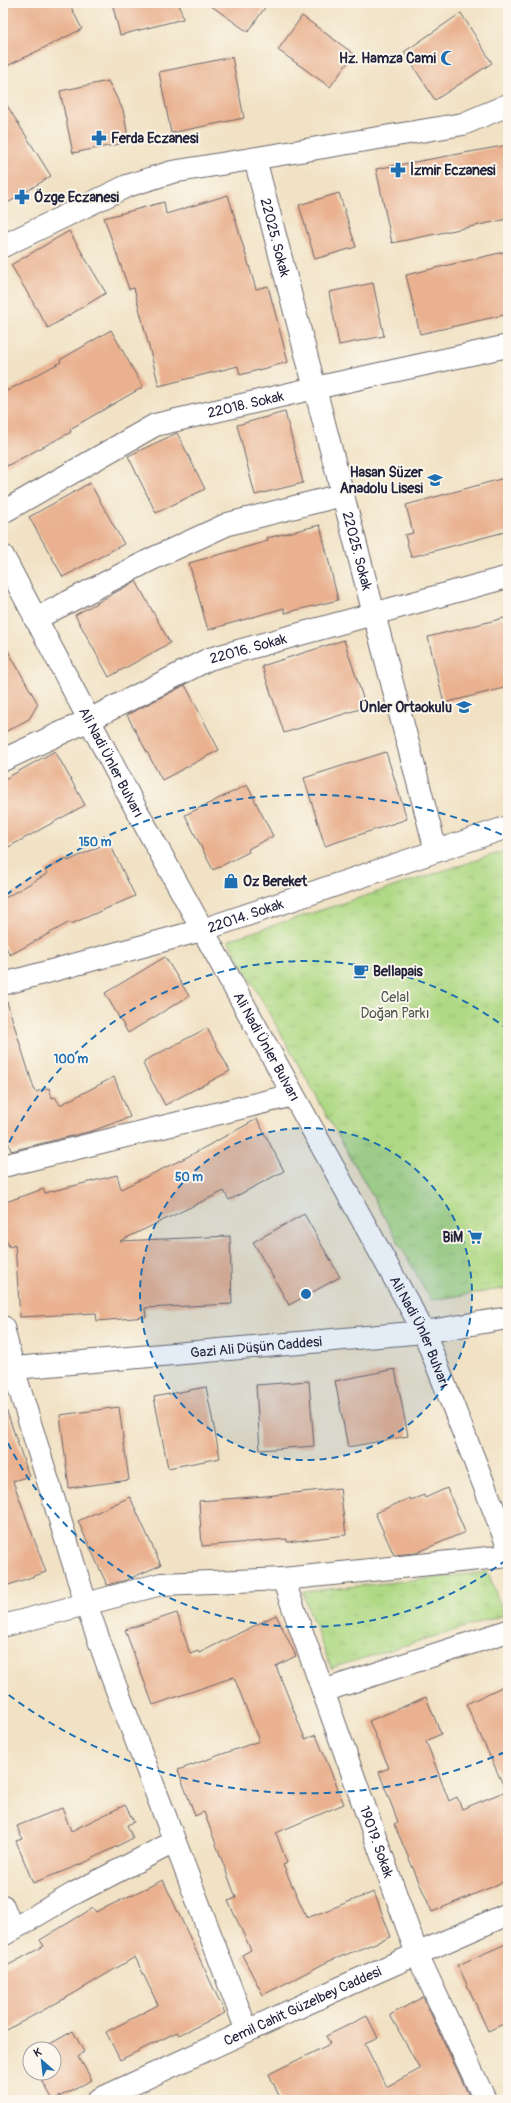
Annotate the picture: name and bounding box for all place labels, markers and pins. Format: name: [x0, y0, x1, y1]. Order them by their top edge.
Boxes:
mosque icon: Hz. Hamza Cami: [439, 49, 457, 67]
place label: Hz. Hamza Cami: [339, 50, 437, 67]
pharmacy icon: Ferda Eczanesi: [90, 129, 108, 147]
place label: Ferda Eczanesi: [111, 130, 199, 147]
pharmacy icon: İzmir Eczanesi: [389, 161, 407, 179]
place label: İzmir Eczanesi: [410, 161, 496, 179]
pharmacy icon: Özge Eczanesi: [13, 188, 31, 206]
place label: Özge Eczanesi: [34, 188, 120, 206]
place label: Hasan Süzer Anadolu Lisesi: [340, 464, 424, 497]
school or university icon: Hasan Süzer Anadolu Lisesi: [426, 471, 444, 489]
school or university icon: Ünler Ortaokulu: [455, 698, 473, 716]
place label: Ünler Ortaokulu: [359, 699, 452, 716]
shop icon: Oz Bereket: [222, 872, 240, 890]
place label: Oz Bereket: [243, 873, 307, 890]
cafe icon: Bellapais: [352, 962, 370, 980]
place label: Bellapais: [373, 963, 424, 980]
supermarket icon: BiM: [466, 1228, 484, 1246]
place label: BiM: [443, 1229, 463, 1246]
centre of rings: [299, 1287, 313, 1301]

